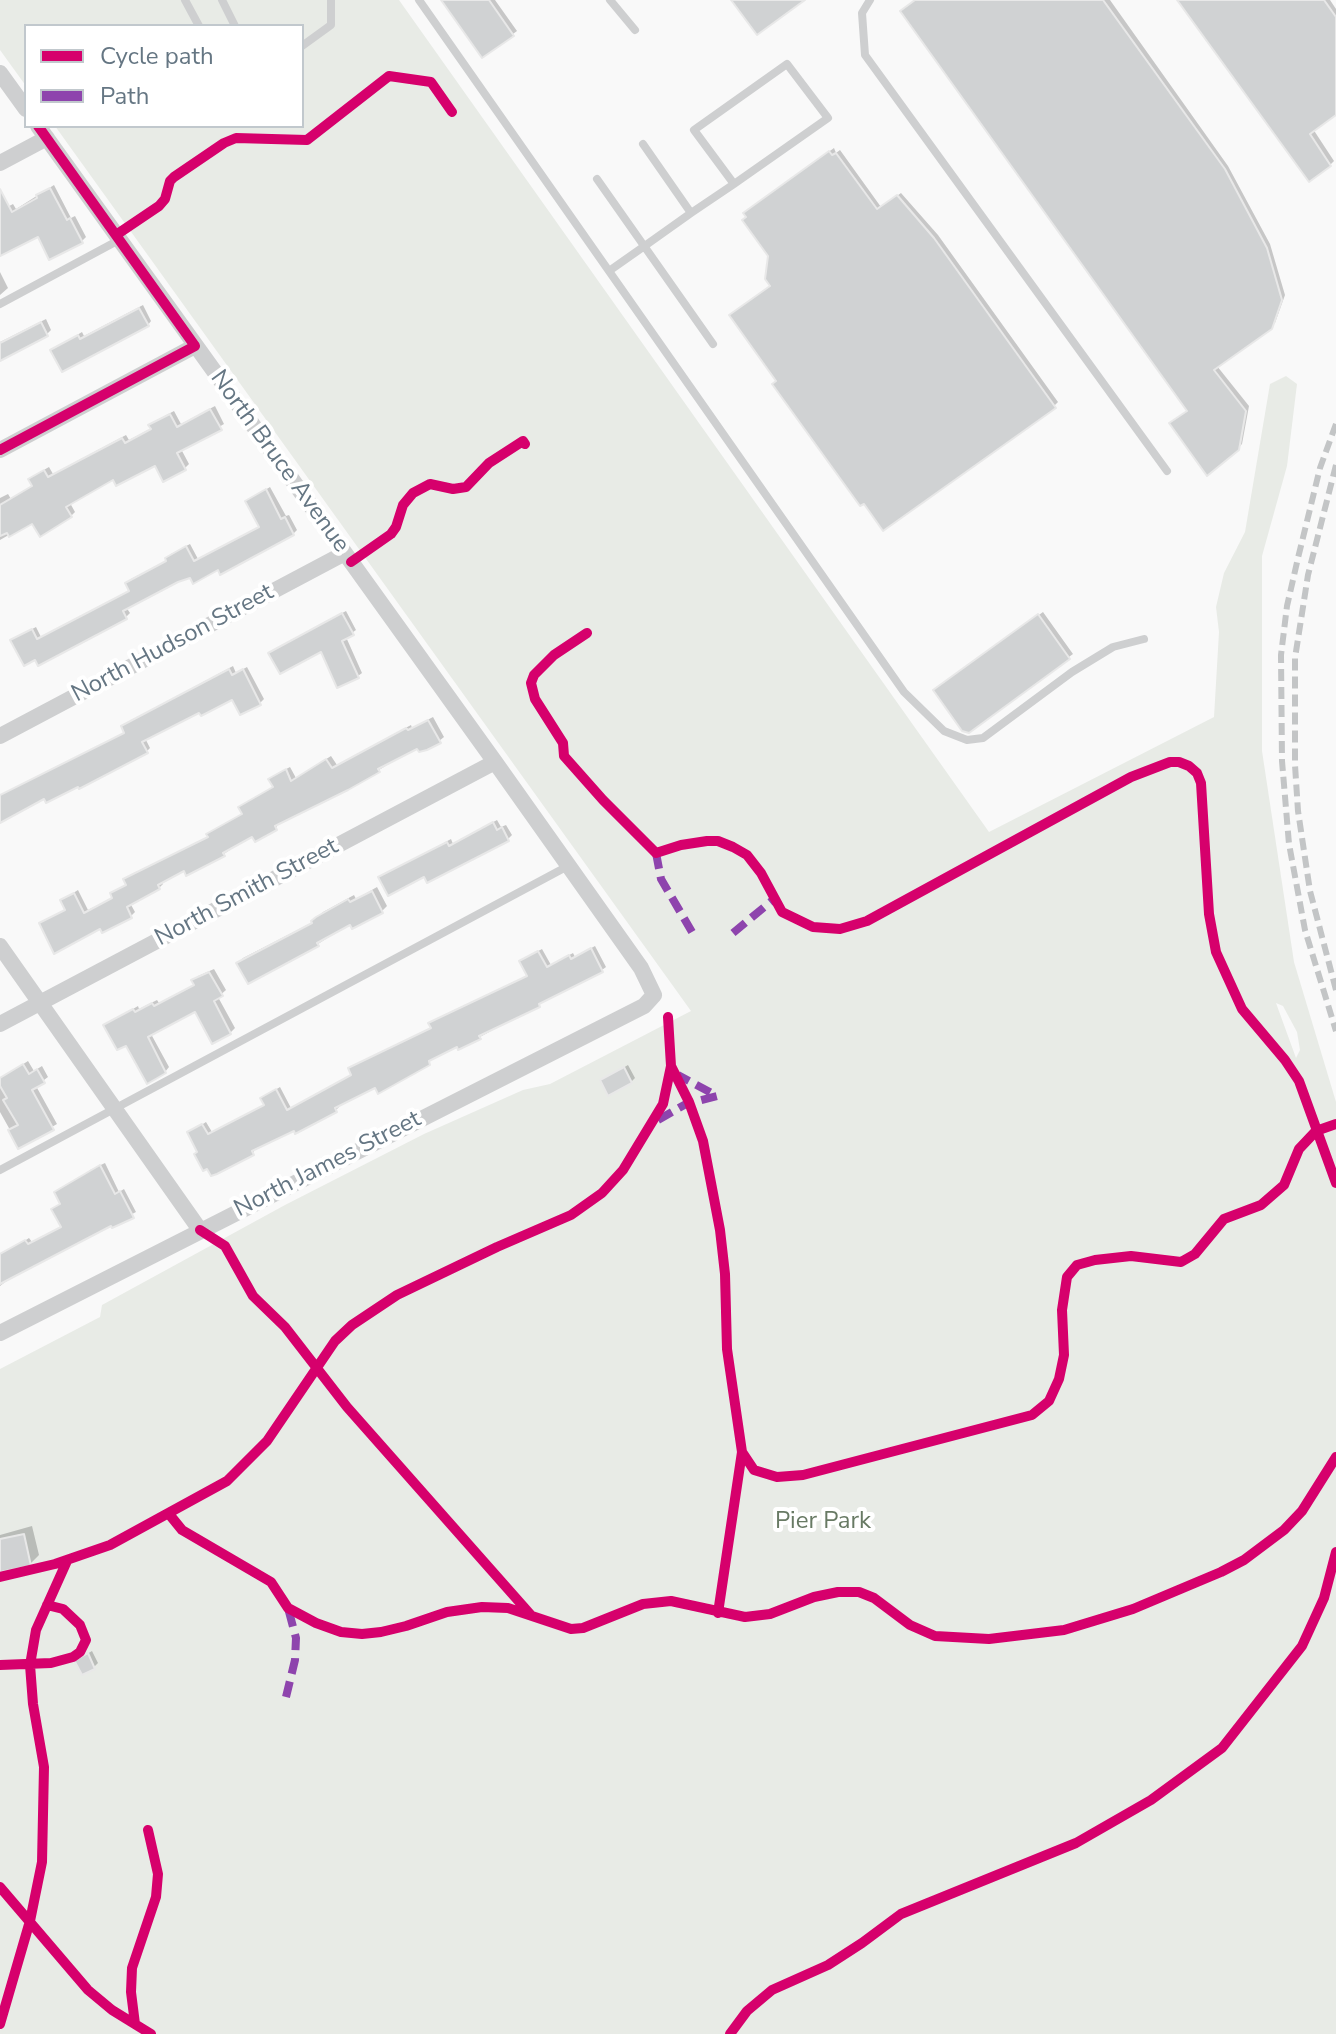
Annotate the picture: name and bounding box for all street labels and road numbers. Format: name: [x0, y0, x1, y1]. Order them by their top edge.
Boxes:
street label: North Bruce Avenue: [203, 365, 355, 559]
street label: North Hudson Street: [67, 579, 279, 709]
street label: North Smith Street: [151, 833, 343, 953]
street label: North James Street: [230, 1106, 426, 1224]

